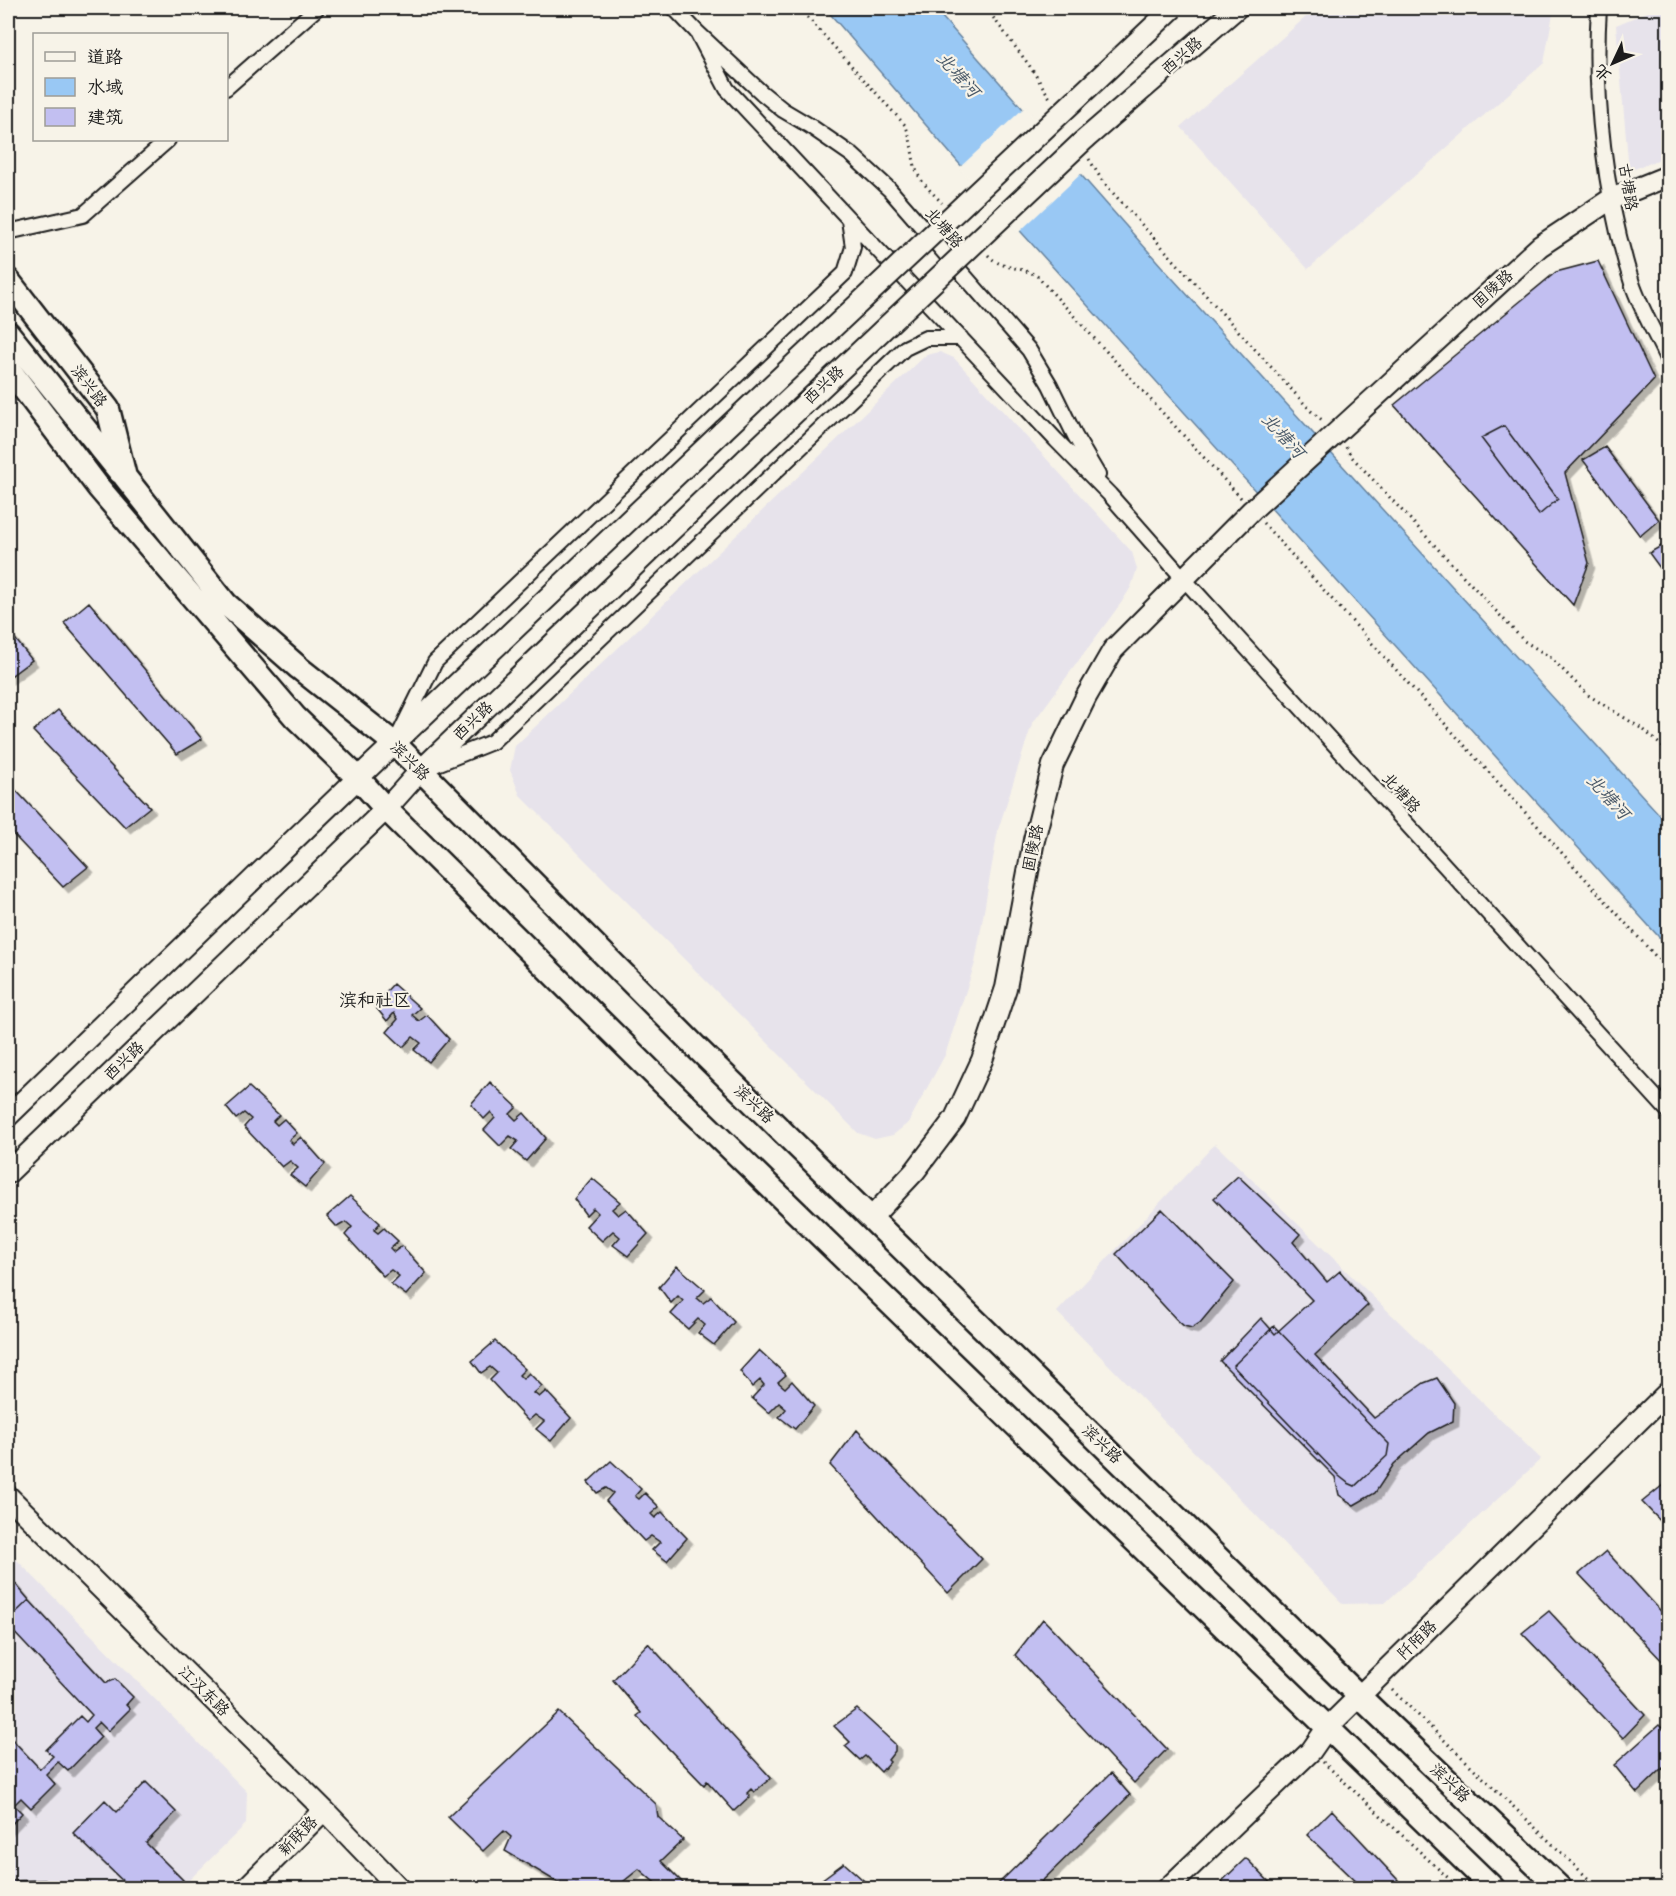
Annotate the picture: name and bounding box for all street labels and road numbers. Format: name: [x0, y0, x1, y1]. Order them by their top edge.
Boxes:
street label: 西兴路: [1157, 33, 1207, 79]
street label: 古塘路: [1614, 162, 1642, 212]
street label: 北塘路: [921, 203, 967, 253]
street label: 固陵路: [1468, 266, 1518, 312]
street label: 滨兴路: [67, 361, 111, 411]
street label: 西兴路: [800, 361, 848, 409]
street label: 西兴路: [449, 697, 497, 745]
street label: 滨兴路: [386, 737, 434, 785]
street label: 北塘路: [1378, 768, 1424, 818]
street label: 固陵路: [1018, 822, 1048, 874]
street label: 西兴路: [100, 1037, 148, 1085]
street label: 滨兴路: [730, 1080, 778, 1128]
street label: 滨兴路: [1078, 1420, 1126, 1468]
street label: 阡陌路: [1393, 1616, 1441, 1664]
street label: 江汉东路: [174, 1661, 234, 1721]
street label: 滨兴路: [1426, 1759, 1474, 1807]
street label: 新联路: [274, 1812, 322, 1860]

